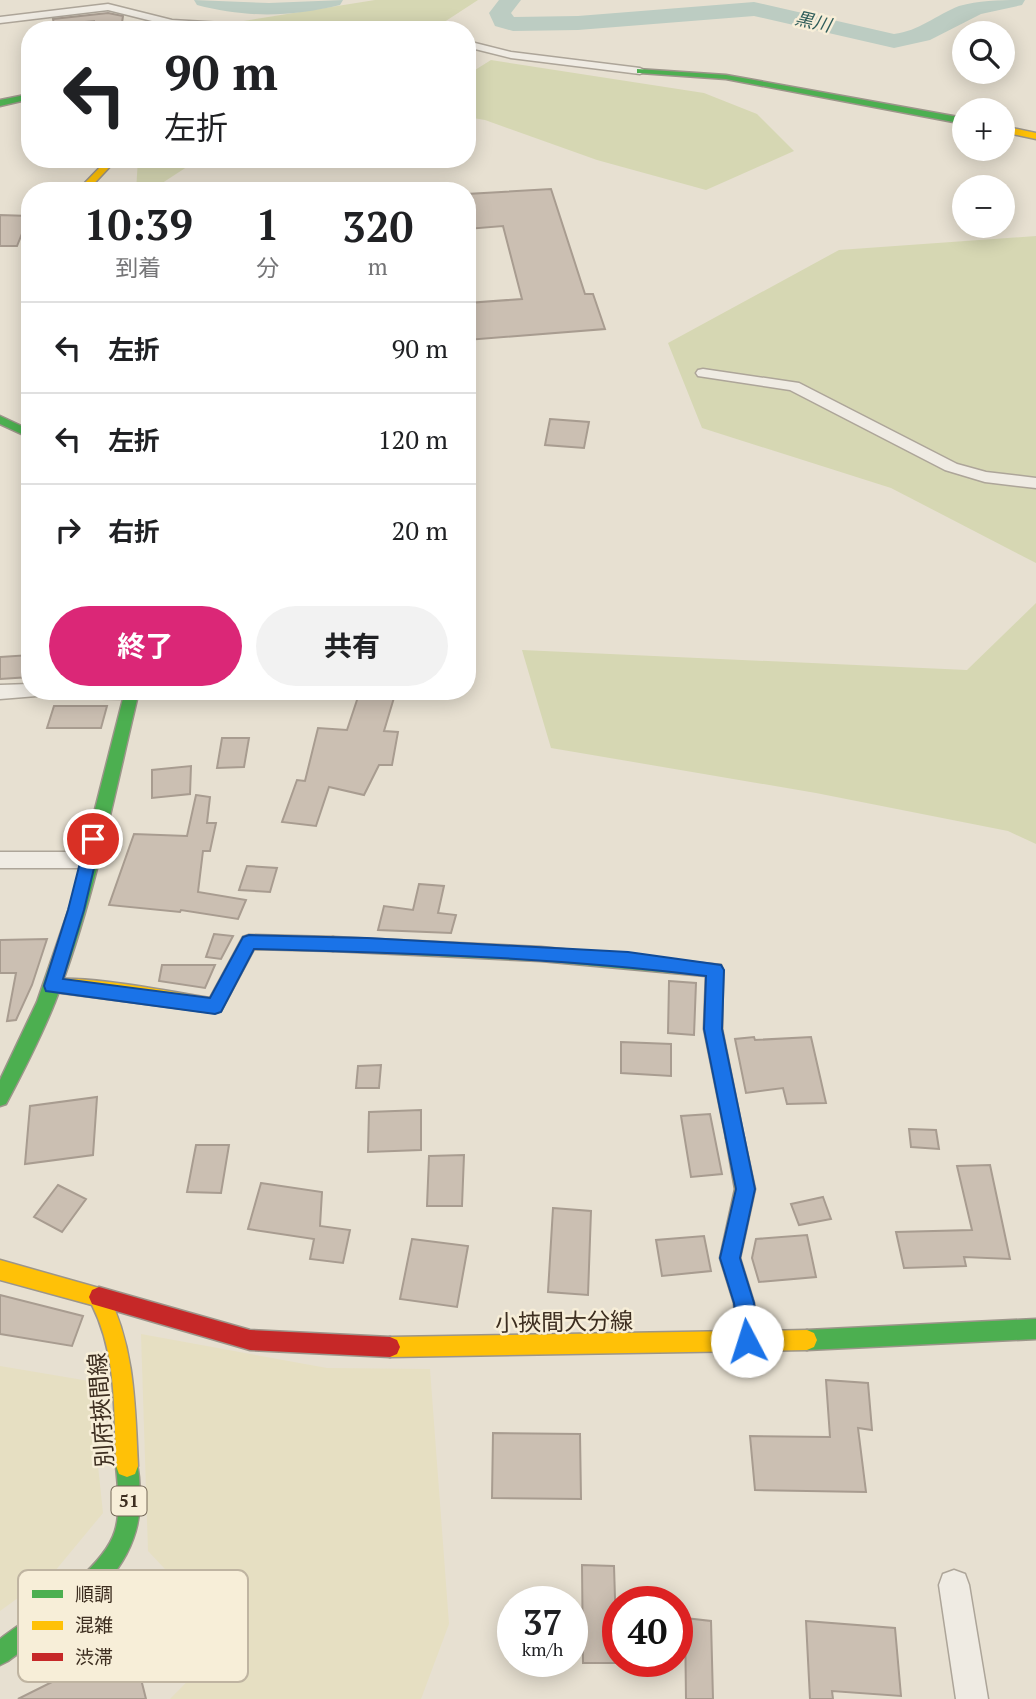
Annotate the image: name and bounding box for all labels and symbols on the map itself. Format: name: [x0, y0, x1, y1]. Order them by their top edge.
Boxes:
water label: 黒川: [793, 5, 835, 37]
pin: [63, 809, 123, 869]
position arrow: [710, 1304, 784, 1378]
street label: 小挾間大分線: [495, 1305, 633, 1338]
street label: 別府挾間線: [81, 1352, 120, 1468]
road number: 51: [111, 1486, 146, 1516]
legend: [18, 1570, 248, 1682]
text: 順調: [75, 1581, 113, 1606]
speed limit sign: 40: [602, 1586, 693, 1677]
text: 混雑: [75, 1612, 113, 1637]
text: 渋滞: [75, 1644, 113, 1669]

